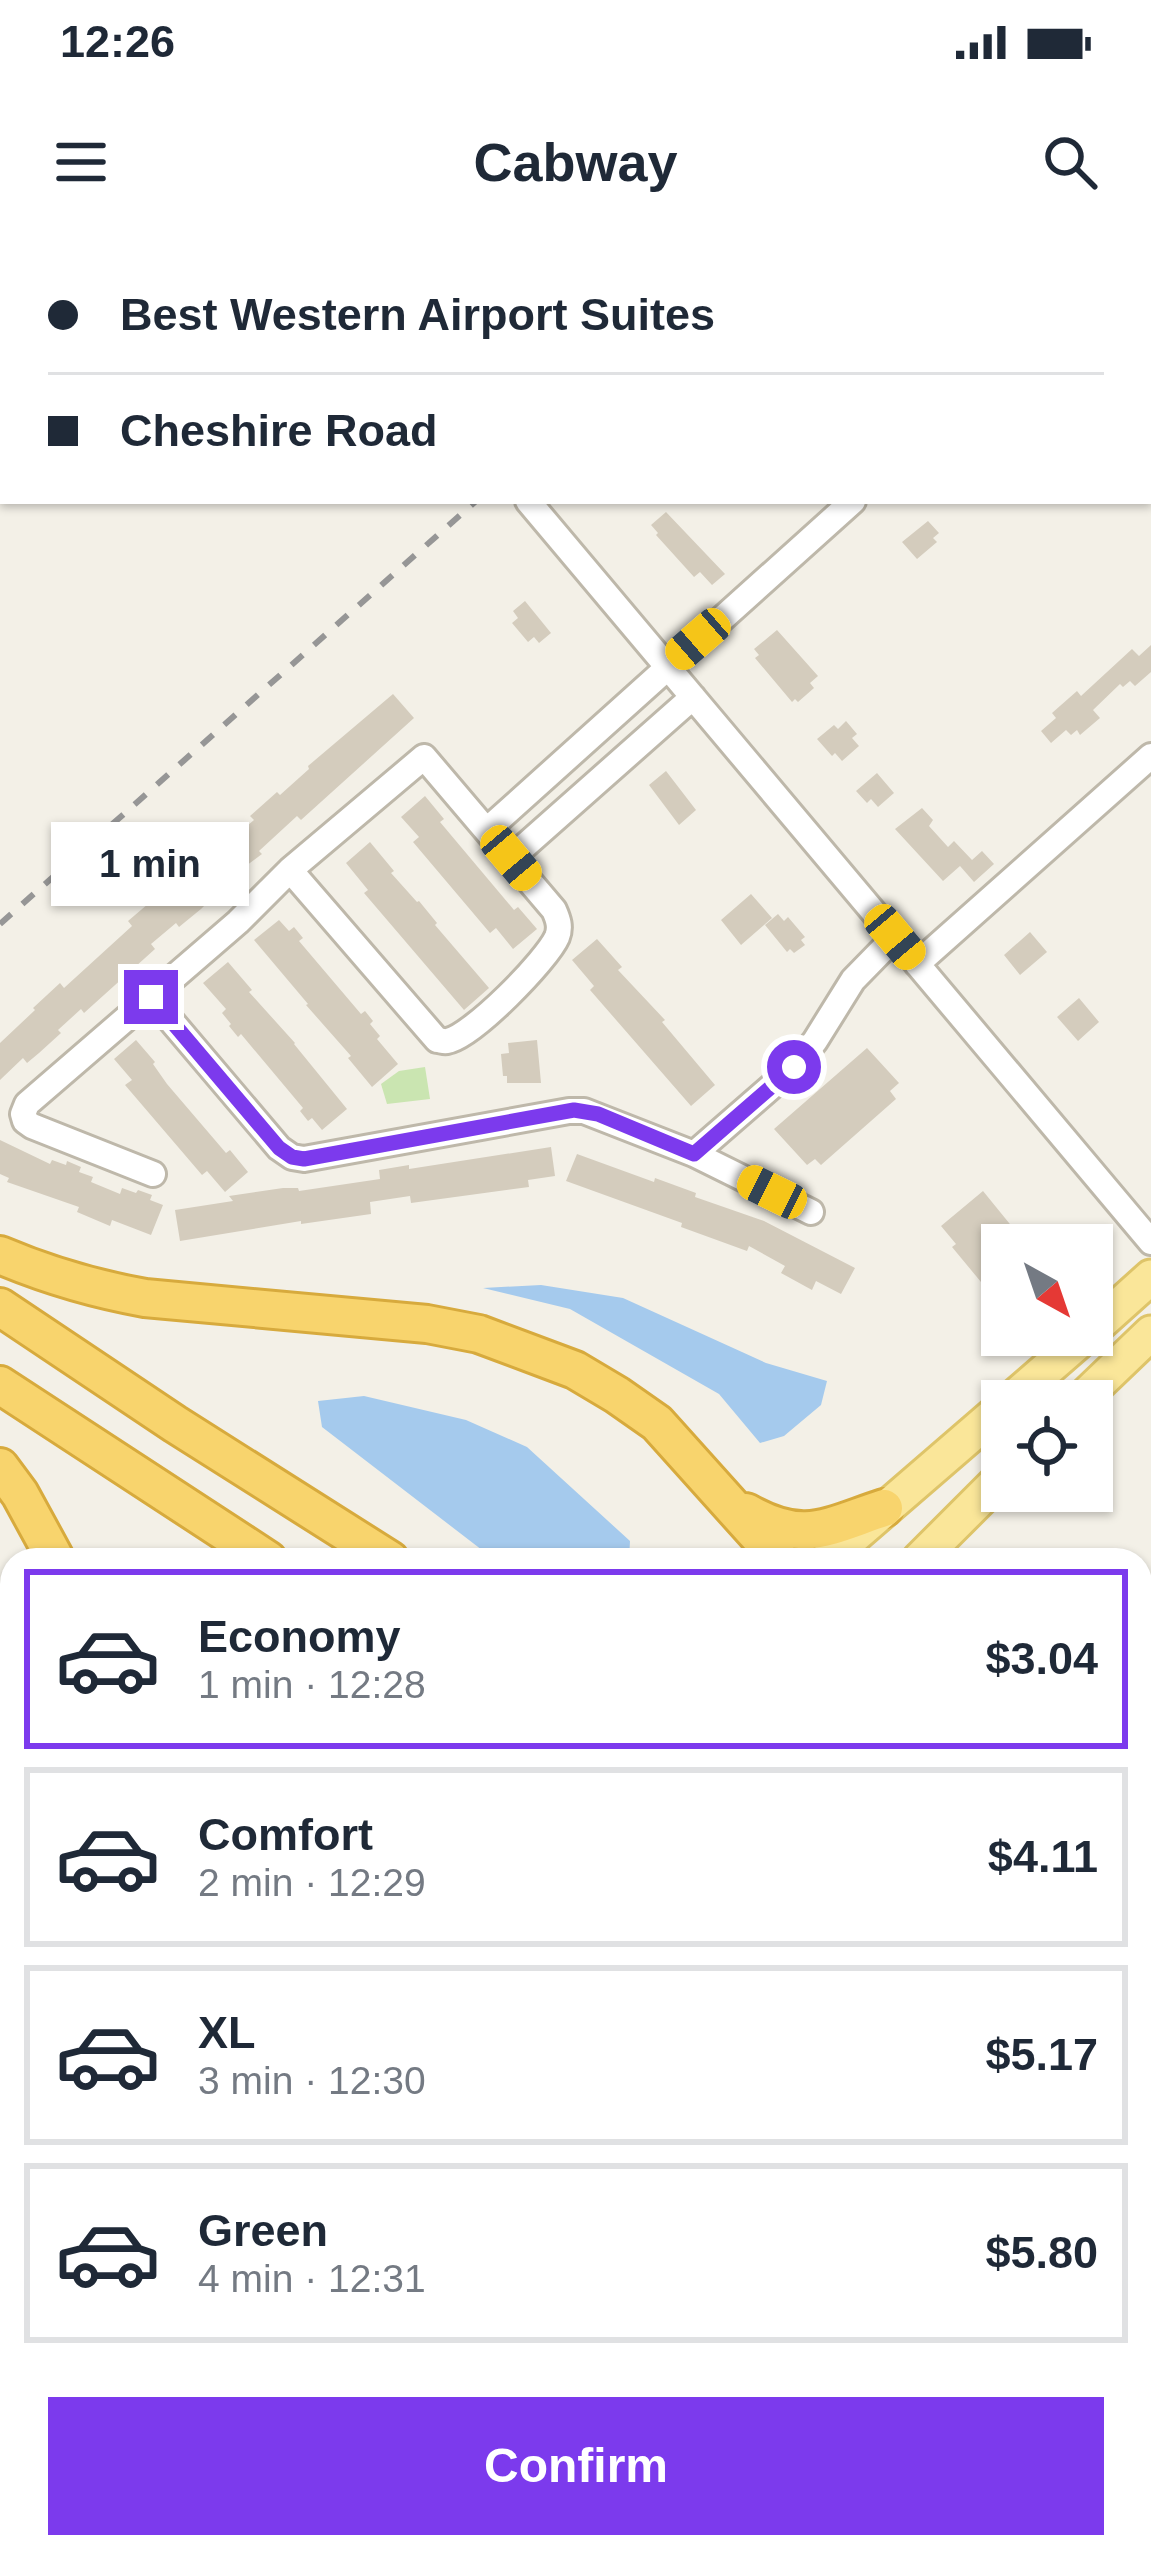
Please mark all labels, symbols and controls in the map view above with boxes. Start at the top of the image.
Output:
text: 12:26 [60,16,175,67]
icon: menu [48,129,114,195]
icon: search [1037,129,1103,195]
text: Cabway [473,132,678,192]
text: Best Western Airport Suites [120,289,715,340]
text: Cheshire Road [120,405,438,456]
car [659,602,737,676]
car [474,819,548,897]
callout: 1 min [52,823,250,907]
text: 1 min [99,842,201,885]
car [858,898,932,976]
route end [124,970,178,1024]
route start [767,1040,821,1094]
car [732,1160,812,1224]
north arrow [981,1224,1113,1356]
map controls [981,1224,1113,1512]
button: locate [981,1380,1113,1512]
icon: car [54,1605,162,1713]
text: Economy [198,1611,401,1662]
text: $3.04 [985,1633,1098,1684]
text: 1 min · 12:28 [198,1663,426,1706]
icon: car [54,1803,162,1911]
text: Comfort [198,1809,373,1860]
text: $4.11 [988,1831,1098,1882]
text: 2 min · 12:29 [198,1861,426,1904]
icon: car [54,2001,162,2109]
text: XL [198,2007,256,2058]
text: $5.17 [985,2029,1098,2080]
text: 3 min · 12:30 [198,2059,426,2102]
icon: car [54,2199,162,2307]
text: Green [198,2205,328,2256]
text: $5.80 [985,2227,1098,2278]
text: 4 min · 12:31 [198,2257,426,2300]
button: Confirm [48,2397,1104,2535]

